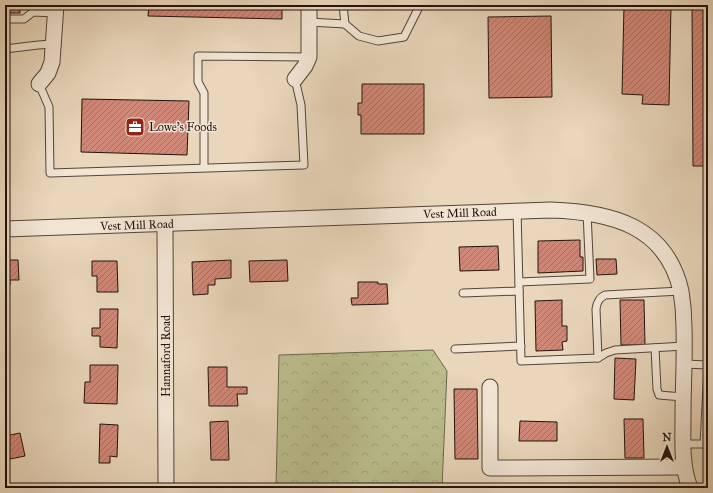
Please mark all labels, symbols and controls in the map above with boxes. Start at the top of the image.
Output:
office icon: Lowe's Foods [124,116,146,138]
place label: Lowe's Foods [149,120,217,134]
street label: Vest Mill Road [422,205,497,221]
street label: Vest Mill Road [99,217,174,233]
street label: Hannaford Road [159,315,173,397]
north arrow [647,427,687,467]
text: N [662,431,672,444]

